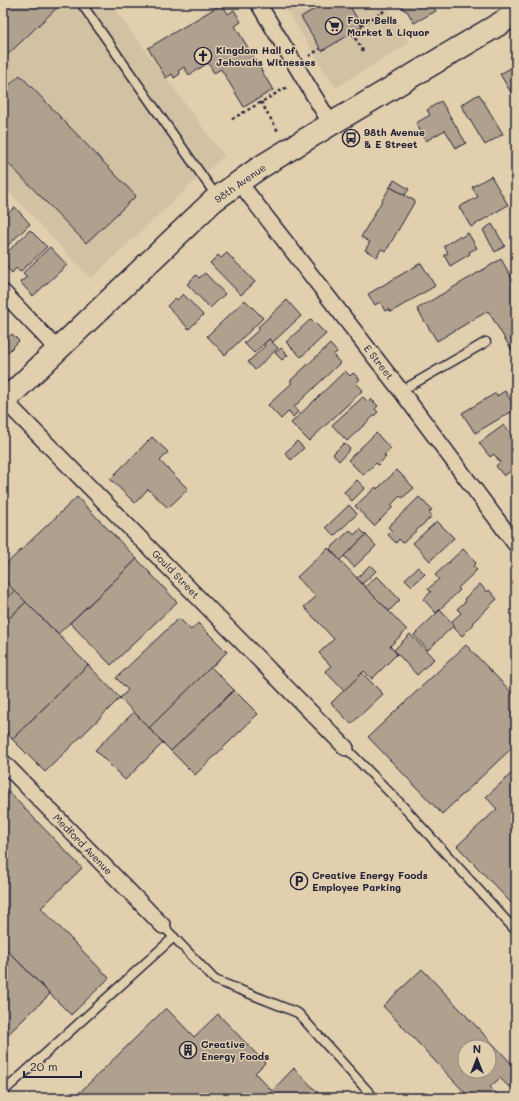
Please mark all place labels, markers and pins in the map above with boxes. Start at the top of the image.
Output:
place label: Four Bells Market & Liquor [347,13,430,39]
supermarket icon: Four Bells Market & Liquor [324,16,344,36]
place label: Kingdom Hall of Jehovahs Witnesses [216,43,316,69]
church icon: Kingdom Hall of Jehovahs Witnesses [193,46,213,66]
place label: 98th Avenue & E Street [364,125,425,151]
bus stop icon: 98th Avenue & E Street [341,128,361,148]
place label: Creative Energy Foods Employee Parking [312,868,428,894]
parking icon: Creative Energy Foods Employee Parking [289,871,309,891]
place label: Creative Energy Foods [201,1037,269,1063]
building icon: Creative Energy Foods [178,1040,198,1060]

